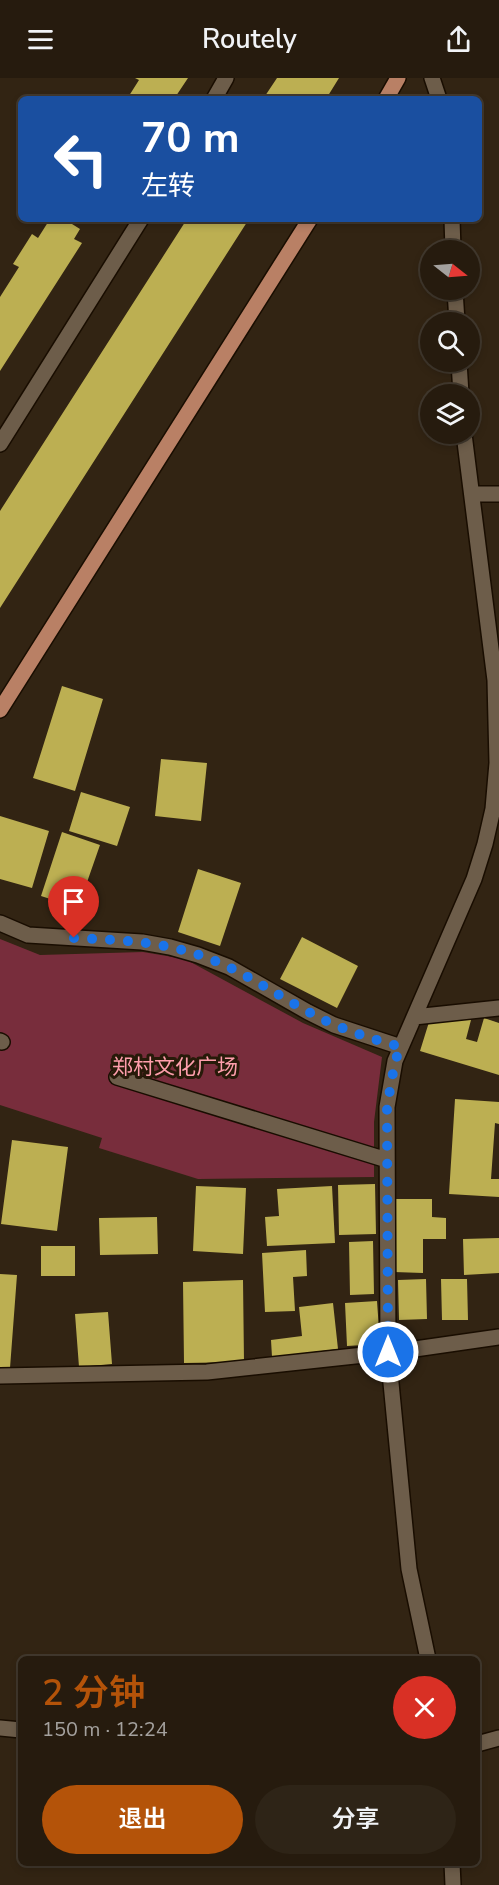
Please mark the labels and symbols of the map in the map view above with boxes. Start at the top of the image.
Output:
north arrow [420,240,480,300]
pin [48,876,99,938]
park label: 郑村文化广场 [112,1053,238,1081]
position arrow [356,1320,420,1384]

